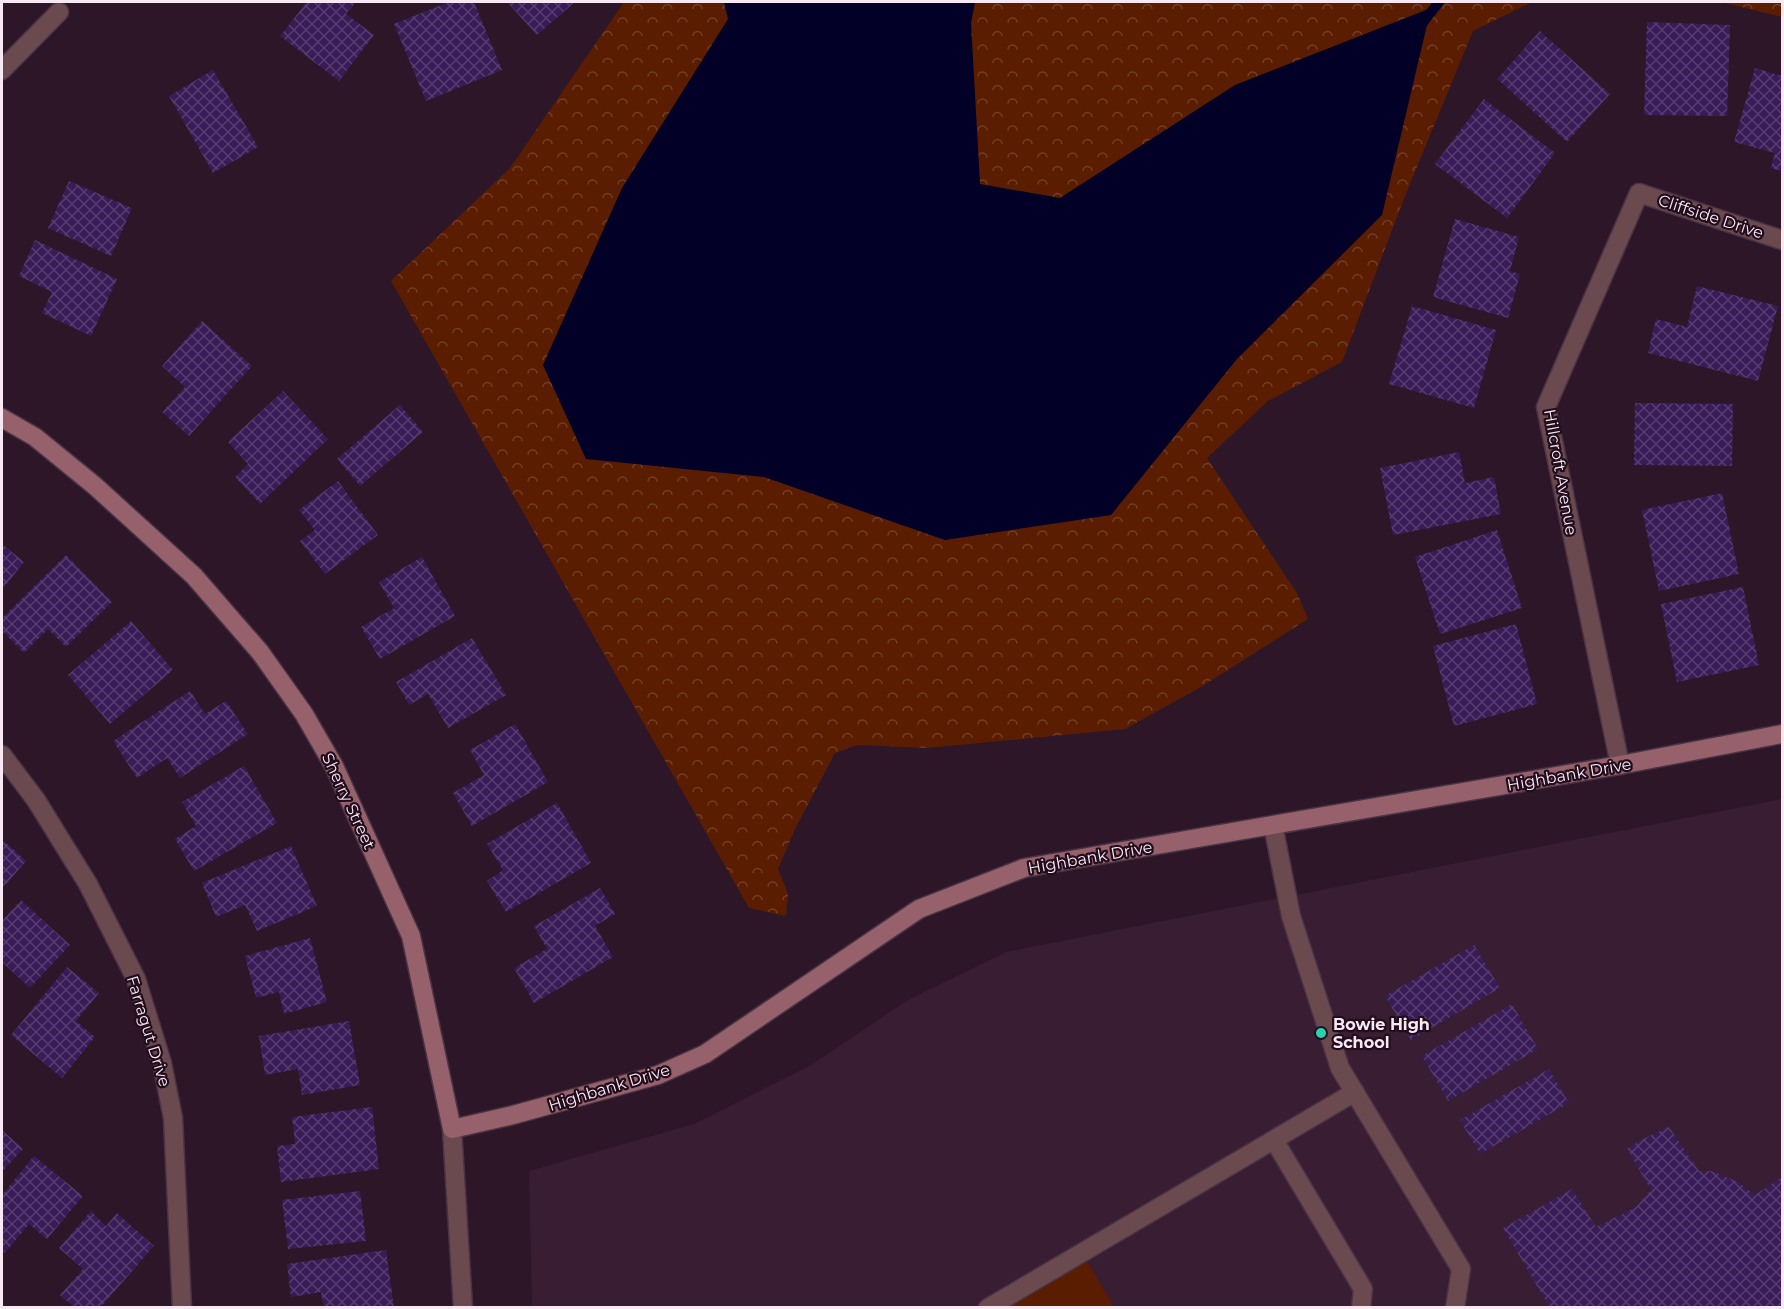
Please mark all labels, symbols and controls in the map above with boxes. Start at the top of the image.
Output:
street label: Cliffside Drive [1656,191,1766,242]
street label: Hillcroft Avenue [1540,408,1581,537]
street label: Sherry Street [318,750,379,853]
street label: Highbank Drive [1505,754,1633,795]
street label: Highbank Drive [1026,837,1154,878]
street label: Farragut Drive [123,973,174,1089]
place label: Bowie High School [1333,1015,1430,1052]
marker: Bowie High School [1314,1026,1328,1040]
street label: Highbank Drive [546,1060,672,1115]

